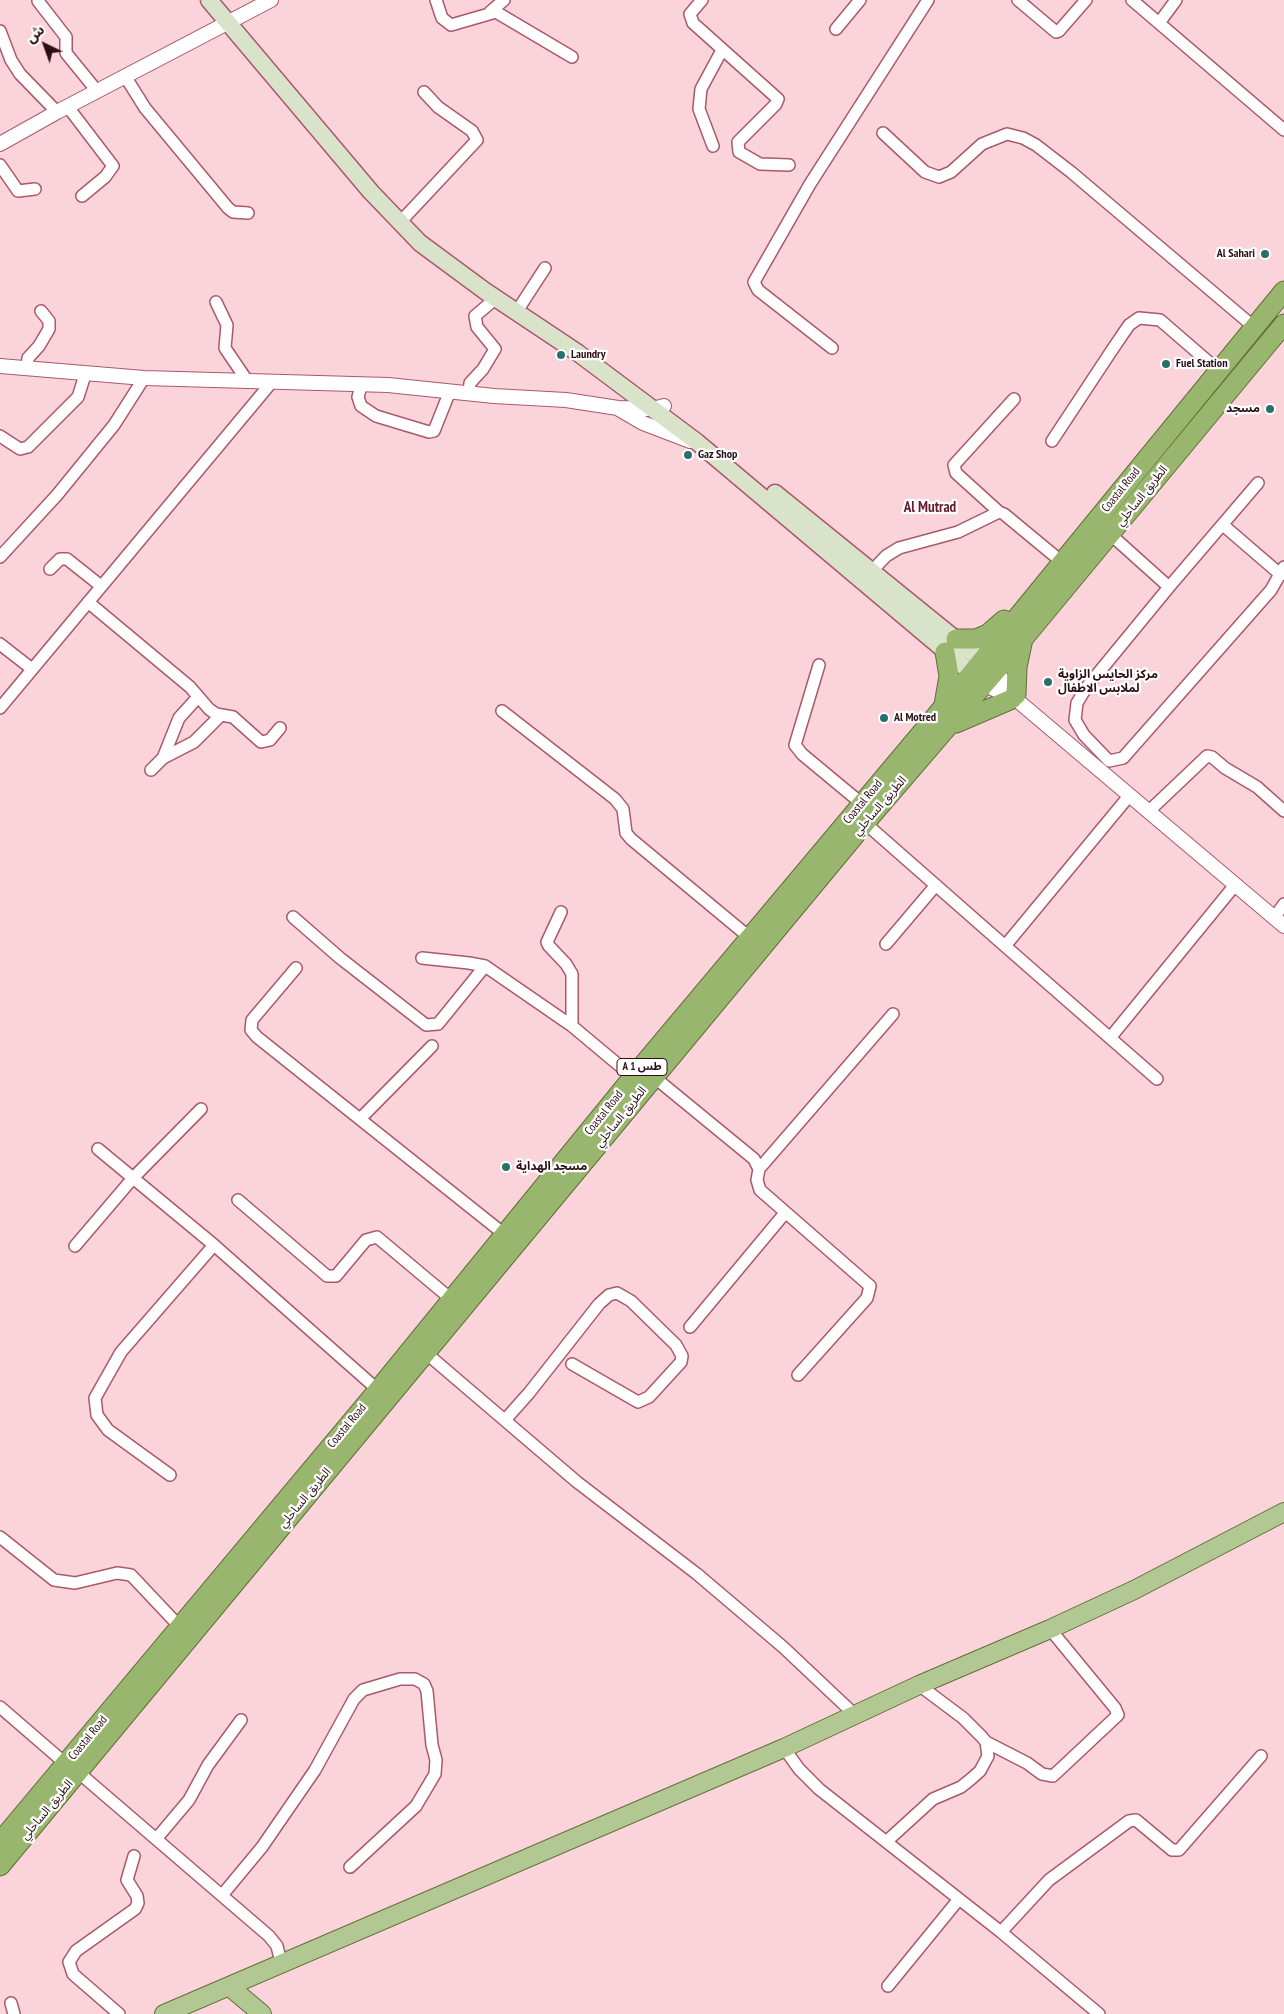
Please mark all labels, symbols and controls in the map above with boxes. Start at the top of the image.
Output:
north arrow [20,20,70,70]
text: ش [22,21,48,47]
place label: Al Sahari [1217,247,1255,261]
marker: Al Sahari [1259,248,1271,260]
place label: Laundry [571,348,605,362]
marker: Laundry [555,349,567,361]
place label: Fuel Station [1176,357,1228,371]
marker: Fuel Station [1160,358,1172,370]
place label: مسجد [1226,402,1260,416]
marker: مسجد [1264,403,1276,415]
place label: Gaz Shop [698,448,737,462]
marker: Gaz Shop [682,449,694,461]
street label: الطريق الساحلي [1113,463,1171,529]
street label: Coastal Road [1099,465,1143,515]
district label: Al Mutrad [904,499,956,517]
place label: مركز الحايس الزاوية لملابس الاطفال [1058,668,1158,696]
marker: مركز الحايس الزاوية لملابس الاطفال [1042,676,1054,688]
place label: Al Motred [894,711,936,725]
marker: Al Motred [878,712,890,724]
street label: الطريق الساحلي [850,773,910,839]
street label: Coastal Road [840,777,886,827]
road number: A 1 طس [617,1058,667,1076]
street label: الطريق الساحلي [592,1084,650,1150]
street label: Coastal Road [582,1088,626,1138]
place label: مسجد الهداية [516,1160,587,1174]
marker: مسجد الهداية [500,1161,512,1173]
street label: Coastal Road [324,1401,370,1451]
street label: الطريق الساحلي [276,1465,334,1531]
street label: Coastal Road [65,1713,111,1763]
street label: الطريق الساحلي [18,1777,76,1843]

